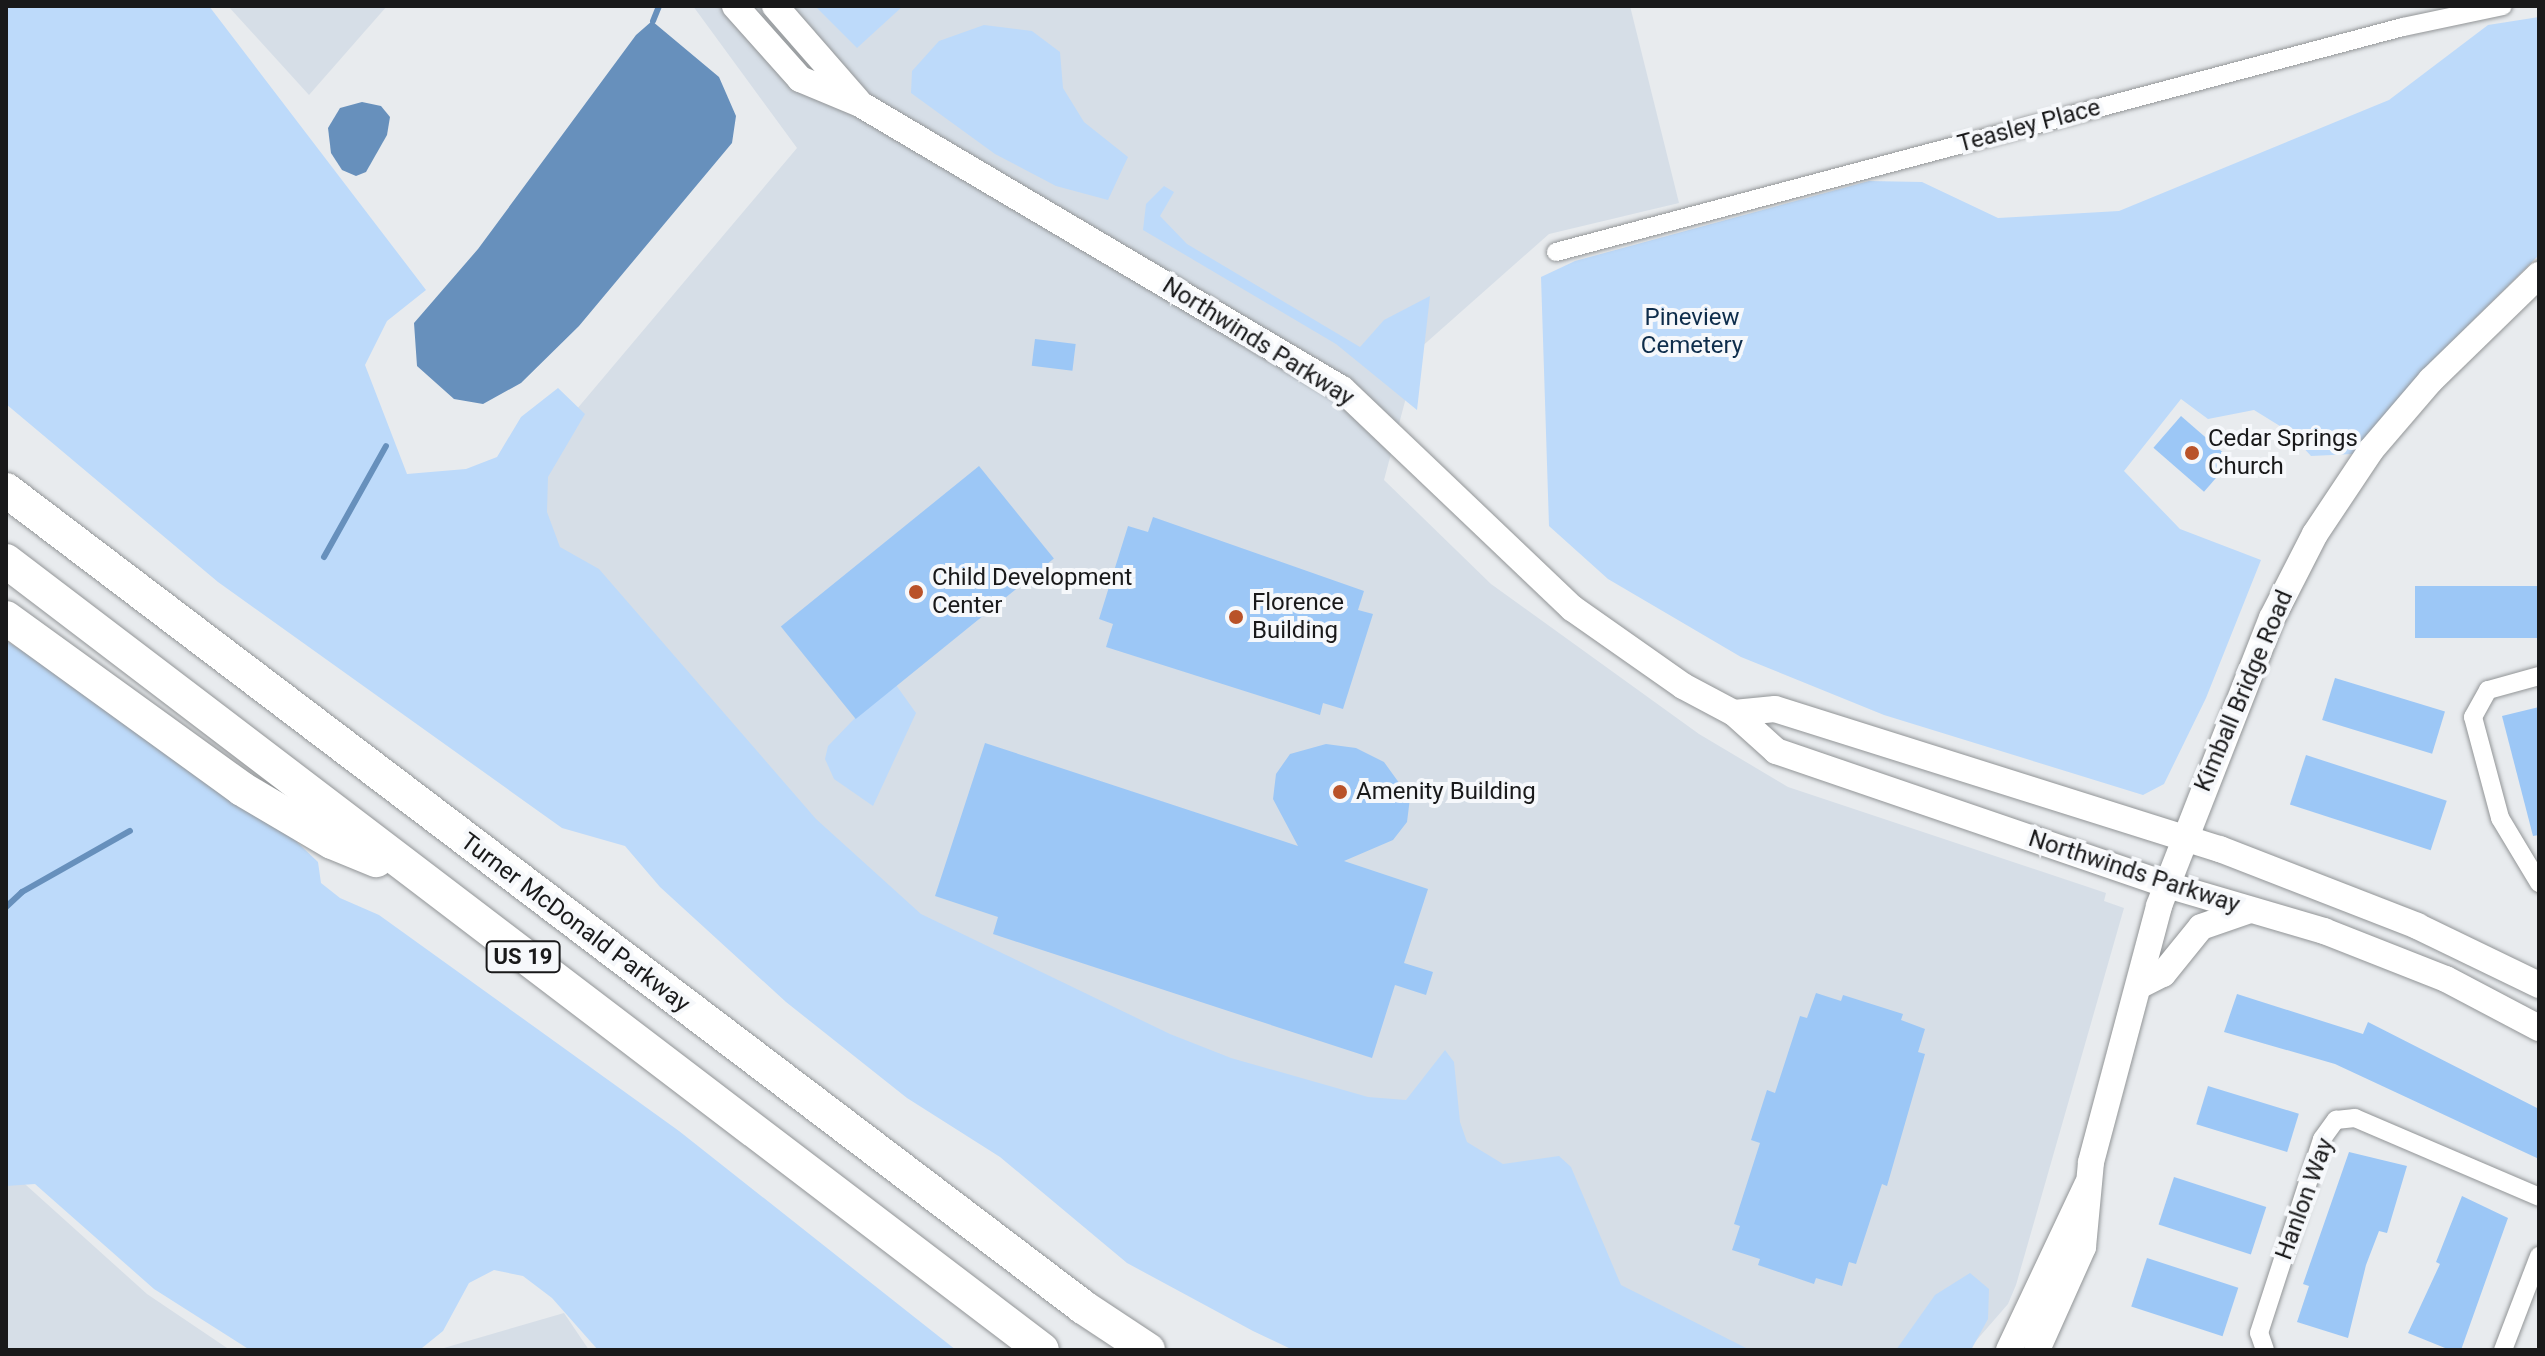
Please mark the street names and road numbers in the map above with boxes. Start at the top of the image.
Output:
street label: Teasley Place [1955,93,2103,159]
street label: Northwinds Parkway [1157,271,1359,413]
street label: Kimball Bridge Road [2189,586,2299,796]
street label: Northwinds Parkway [2025,824,2243,920]
street label: Turner McDonald Parkway [455,827,695,1019]
road number: US 19 [485,939,561,975]
street label: Hanlon Way [2270,1134,2340,1264]

